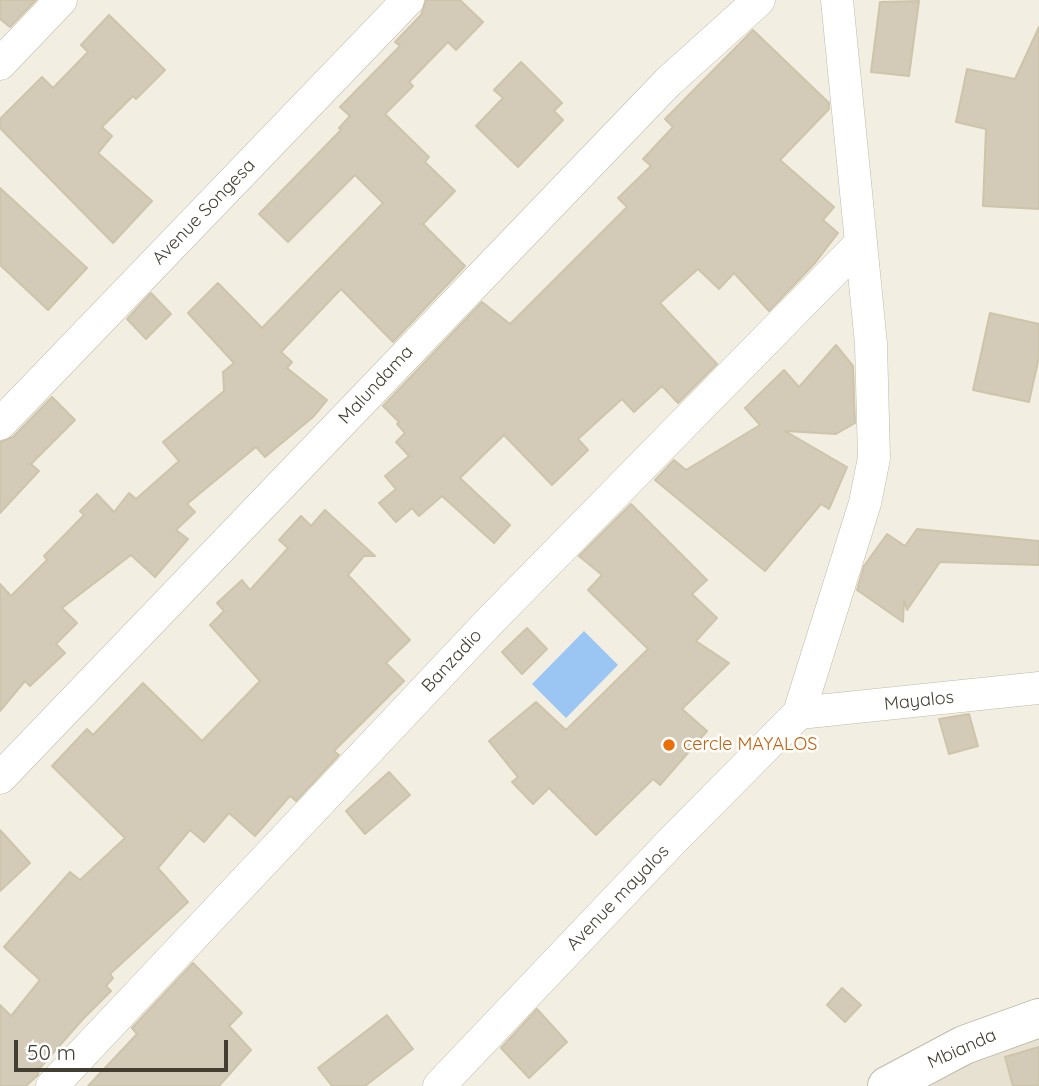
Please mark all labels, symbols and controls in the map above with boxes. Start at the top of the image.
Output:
street label: Avenue Songesa [148,155,260,269]
street label: Malundama [334,341,418,429]
street label: Banzadio [417,625,487,697]
street label: Mayalos [883,687,955,715]
place label: cercle MAYALOS [683,734,817,756]
marker: cercle MAYALOS [661,737,677,753]
street label: Avenue mayalos [562,841,674,955]
street label: Mbianda [924,1024,1000,1074]
scale bar [18,1026,231,1070]
text: 50 m [27,1039,76,1065]

